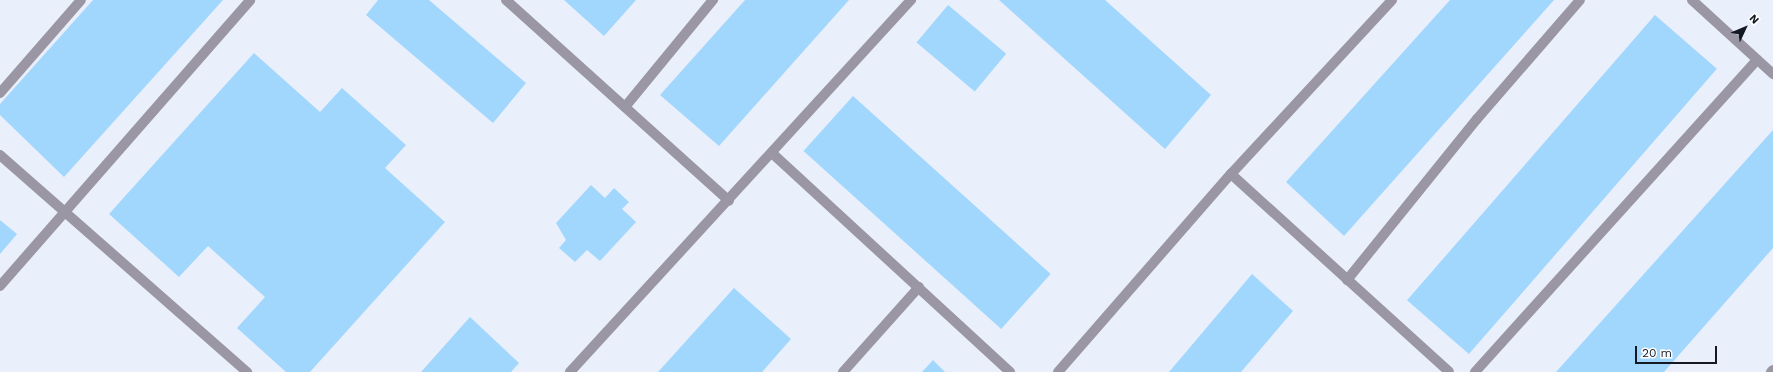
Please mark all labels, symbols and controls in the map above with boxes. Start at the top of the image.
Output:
north arrow [1725,8,1765,48]
text: N [1746,12,1762,27]
scale bar [1637,338,1719,364]
text: 20 m [1642,346,1672,360]

